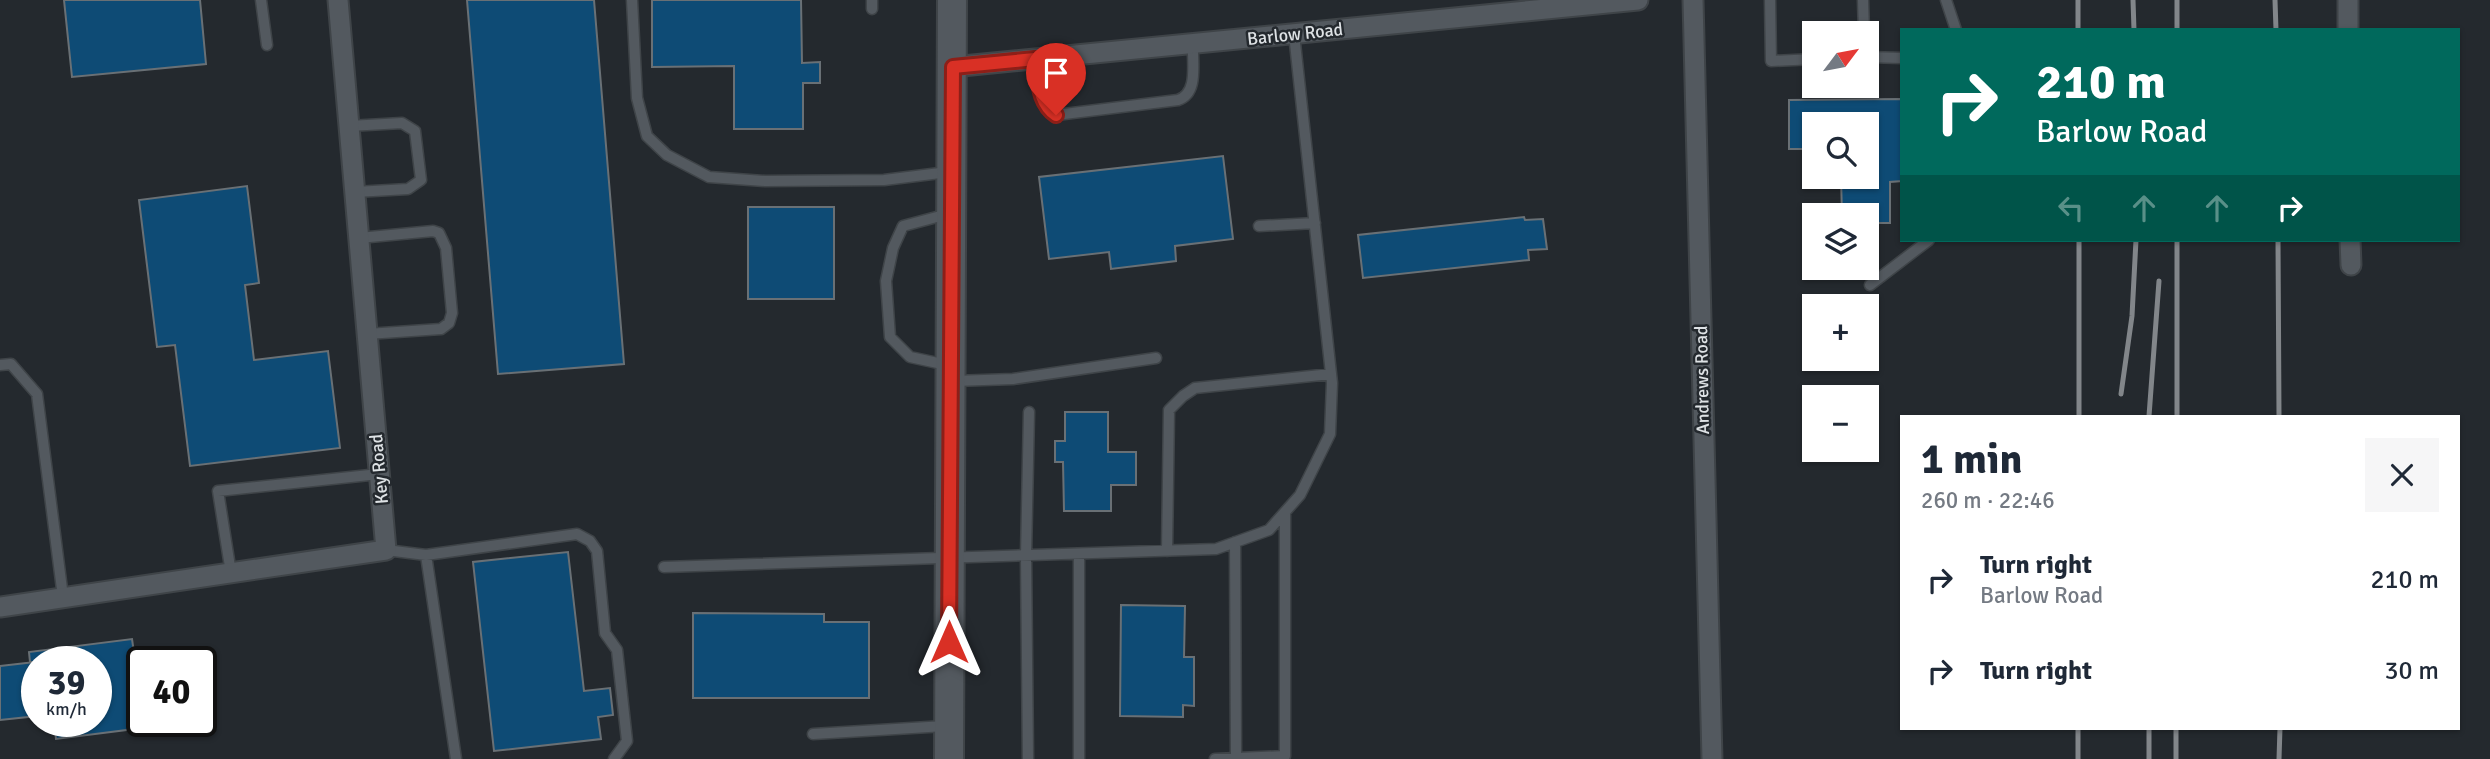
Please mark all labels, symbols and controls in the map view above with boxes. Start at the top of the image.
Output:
street label: Barlow Road [1246,18,1344,50]
north arrow [1802,21,1880,98]
map controls [1802,21,1879,462]
pin [1026,43,1086,115]
text: 210 m [2036,52,2166,112]
icon: arrive [1037,54,1075,92]
icon: right [1921,56,2012,147]
button: search [1802,112,1879,189]
text: Barlow Road [2036,112,2207,151]
icon: left [2052,189,2090,227]
icon: ahead [2125,189,2163,227]
icon: ahead [2198,189,2236,227]
icon: right [2271,189,2309,227]
button: layers [1802,203,1879,280]
button: + [1802,294,1879,371]
street label: Andrews Road [1690,325,1714,435]
button: − [1802,385,1879,462]
street label: Key Road [365,433,393,505]
text: 1 min [1921,434,2022,485]
button: close [2365,438,2439,512]
text: 260 m · 22:46 [1921,486,2055,515]
text: Turn right [1980,549,2092,581]
icon: right [1921,561,1959,599]
text: 210 m [2370,564,2439,596]
text: Barlow Road [1980,581,2103,610]
position arrow [912,605,986,679]
speed limit sign: 40 [126,646,217,737]
icon: right [1921,652,1959,690]
text: Turn right [1980,655,2092,687]
text: 30 m [2384,655,2439,687]
text: 39 [48,661,85,704]
text: km/h [46,698,87,720]

